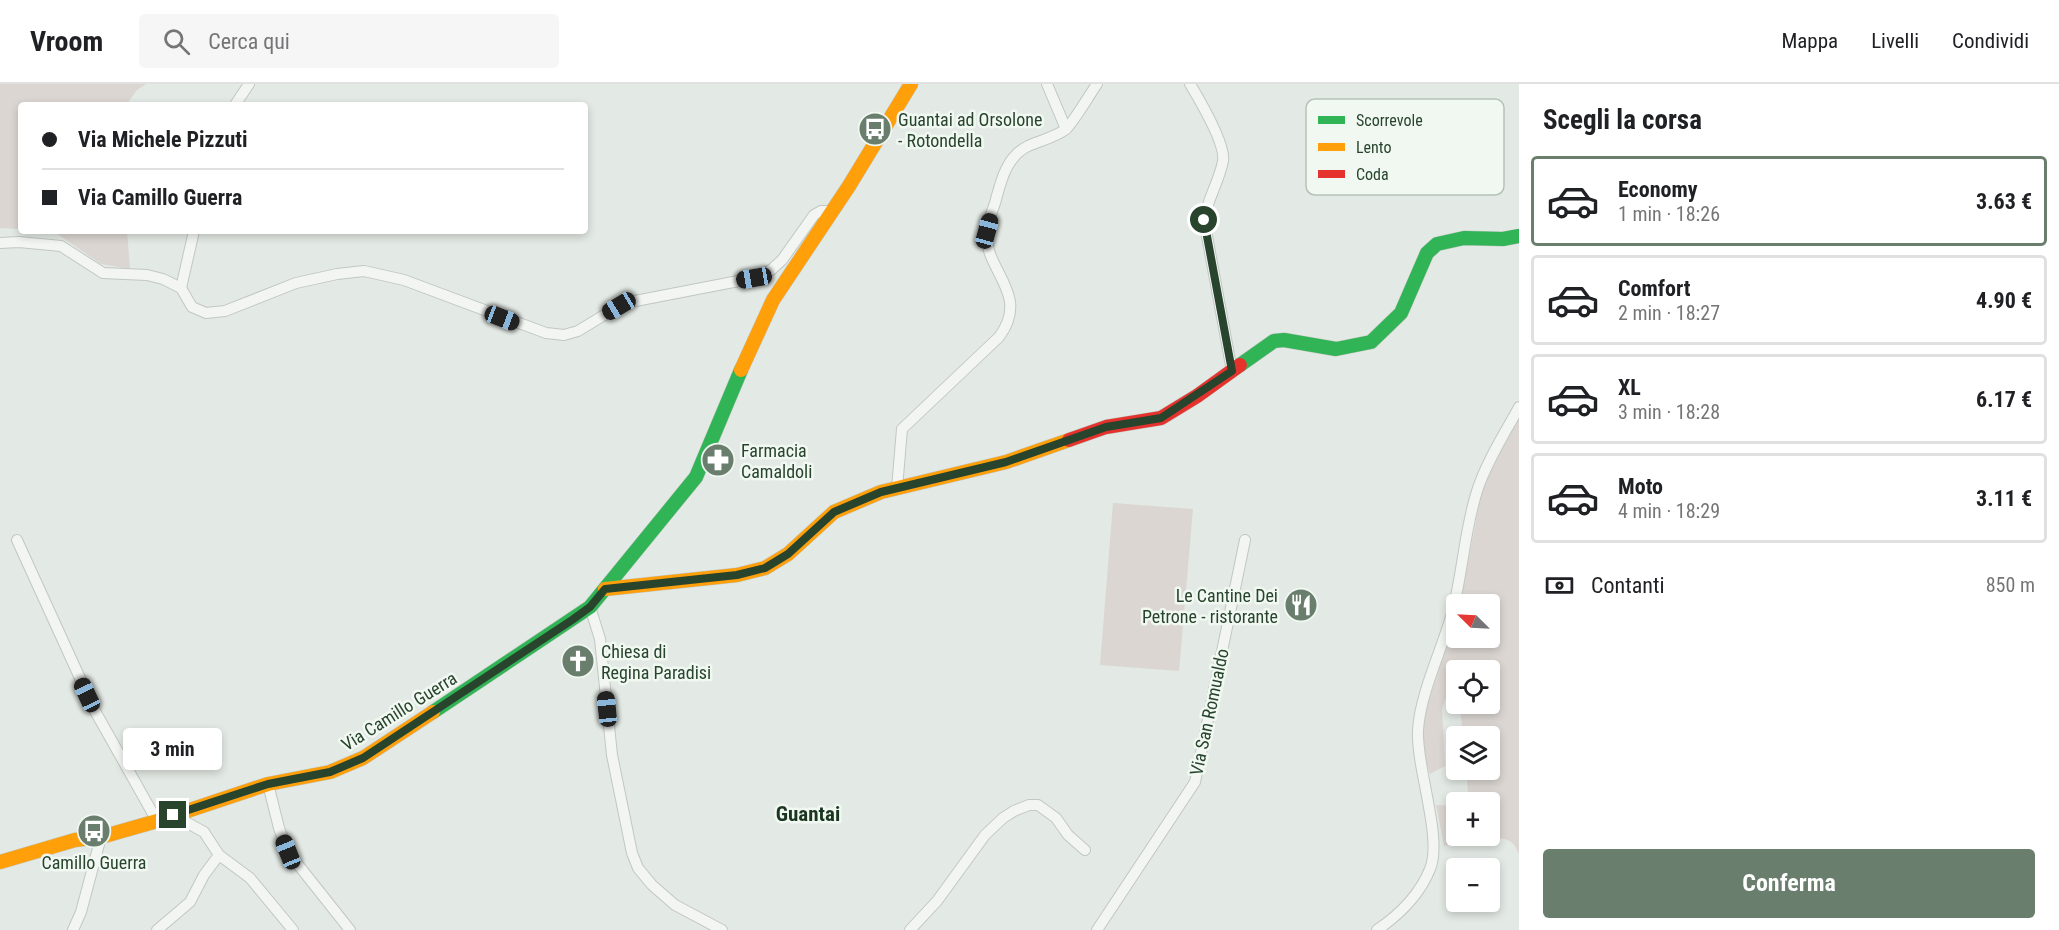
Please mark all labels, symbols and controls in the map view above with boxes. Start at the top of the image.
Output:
search box [139,14,559,68]
text: Vroom [30,25,103,58]
icon: search [160,25,193,58]
text: Cerca qui [208,29,290,54]
text: Mappa [1781,29,1838,53]
text: Livelli [1871,29,1919,53]
text: Condividi [1952,29,2029,53]
legend [1306,99,1504,195]
text: Scegli la corsa [1543,104,1702,136]
place label: Guantai ad Orsolone - Rotondella [898,109,1042,151]
bus stop icon: Guantai ad Orsolone - Rotondella [857,111,893,147]
text: Scorrevole [1356,111,1423,130]
text: Via Michele Pizzuti [78,127,248,152]
text: Lento [1356,138,1391,157]
text: Coda [1356,165,1389,184]
icon: car [1546,174,1600,228]
text: Economy [1618,177,1698,202]
text: Via Camillo Guerra [78,185,242,210]
text: 3.63 € [1976,189,2032,214]
text: 1 min · 18:26 [1618,202,1720,226]
route start [1190,206,1217,233]
car [974,211,1000,251]
car [735,266,773,290]
icon: car [1546,273,1600,327]
text: Comfort [1618,276,1691,301]
text: 4.90 € [1976,288,2032,313]
car [599,289,639,323]
text: 2 min · 18:27 [1618,301,1720,325]
car [482,303,522,333]
icon: car [1546,372,1600,426]
text: XL [1618,375,1641,400]
text: 6.17 € [1976,387,2032,412]
text: 3 min · 18:28 [1618,400,1720,424]
place label: Farmacia Camaldoli [741,440,812,482]
pharmacy icon: Farmacia Camaldoli [700,442,736,478]
icon: car [1546,471,1600,525]
text: Moto [1618,474,1663,499]
text: 3.11 € [1976,486,2032,511]
text: 4 min · 18:29 [1618,499,1720,523]
icon: cash [1543,569,1576,602]
text: Contanti [1591,573,1664,598]
text: 850 m [1986,573,2035,597]
place label: Le Cantine Dei Petrone - ristorante [1142,585,1278,627]
restaurant icon: Le Cantine Dei Petrone - ristorante [1283,587,1319,623]
north arrow [1446,594,1500,648]
map controls [1446,594,1500,912]
place label: Chiesa di Regina Paradisi [601,641,711,683]
church icon: Chiesa di Regina Paradisi [560,643,596,679]
street label: Via San Romualdo [1185,647,1233,777]
button: locate [1446,660,1500,714]
street label: Via Camillo Guerra [337,667,461,755]
car [71,675,103,715]
car [596,690,618,728]
button: layers [1446,726,1500,780]
callout: 3 min [124,728,222,770]
text: 3 min [150,737,195,761]
button: + [1446,792,1500,846]
route end [159,801,186,828]
district label: Guantai [776,802,840,826]
bus stop icon: Camillo Guerra [76,813,112,849]
car [273,832,303,872]
button: Conferma [1543,849,2035,918]
place label: Camillo Guerra [42,852,146,873]
button: − [1446,858,1500,912]

